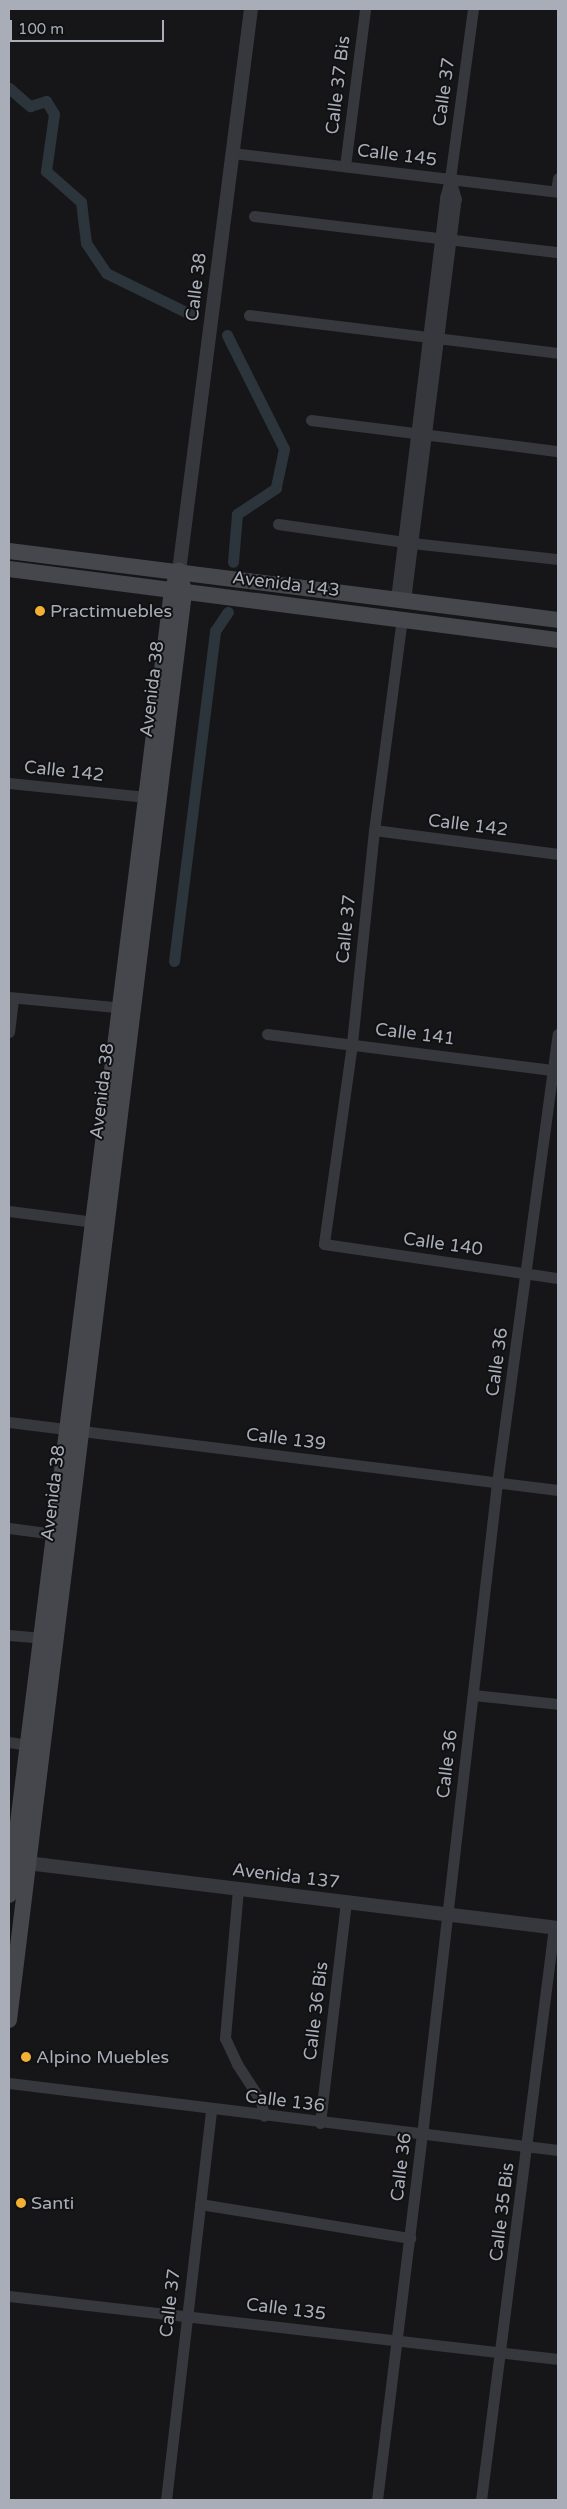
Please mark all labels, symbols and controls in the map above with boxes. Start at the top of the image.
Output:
scale bar [12,10,166,42]
text: 100 m [18,20,64,38]
street label: Calle 37 Bis [321,34,355,136]
street label: Calle 37 [428,56,460,128]
street label: Calle 145 [356,139,438,171]
street label: Calle 38 [181,251,211,323]
street label: Avenida 143 [231,567,341,601]
place label: Practimuebles [50,600,172,622]
marker: Practimuebles [34,605,46,617]
street label: Avenida 38 [135,640,169,738]
street label: Calle 142 [23,756,105,786]
street label: Calle 142 [427,809,509,841]
street label: Calle 37 [332,894,360,964]
street label: Calle 141 [374,1018,456,1050]
street label: Avenida 38 [85,1042,119,1140]
street label: Calle 140 [402,1228,484,1260]
street label: Calle 36 [481,1326,513,1398]
street label: Calle 139 [245,1423,327,1455]
street label: Avenida 38 [36,1444,70,1542]
street label: Calle 36 [432,1728,462,1800]
street label: Avenida 137 [231,1859,341,1893]
street label: Calle 36 Bis [299,1960,333,2062]
place label: Alpino Muebles [36,2046,169,2068]
marker: Alpino Muebles [20,2051,32,2063]
street label: Calle 136 [244,2085,326,2117]
street label: Calle 36 [386,2131,416,2203]
street label: Calle 35 Bis [485,2161,519,2263]
place label: Santi [31,2192,74,2214]
marker: Santi [15,2197,27,2209]
street label: Calle 37 [155,2267,185,2339]
street label: Calle 135 [245,2293,327,2325]

